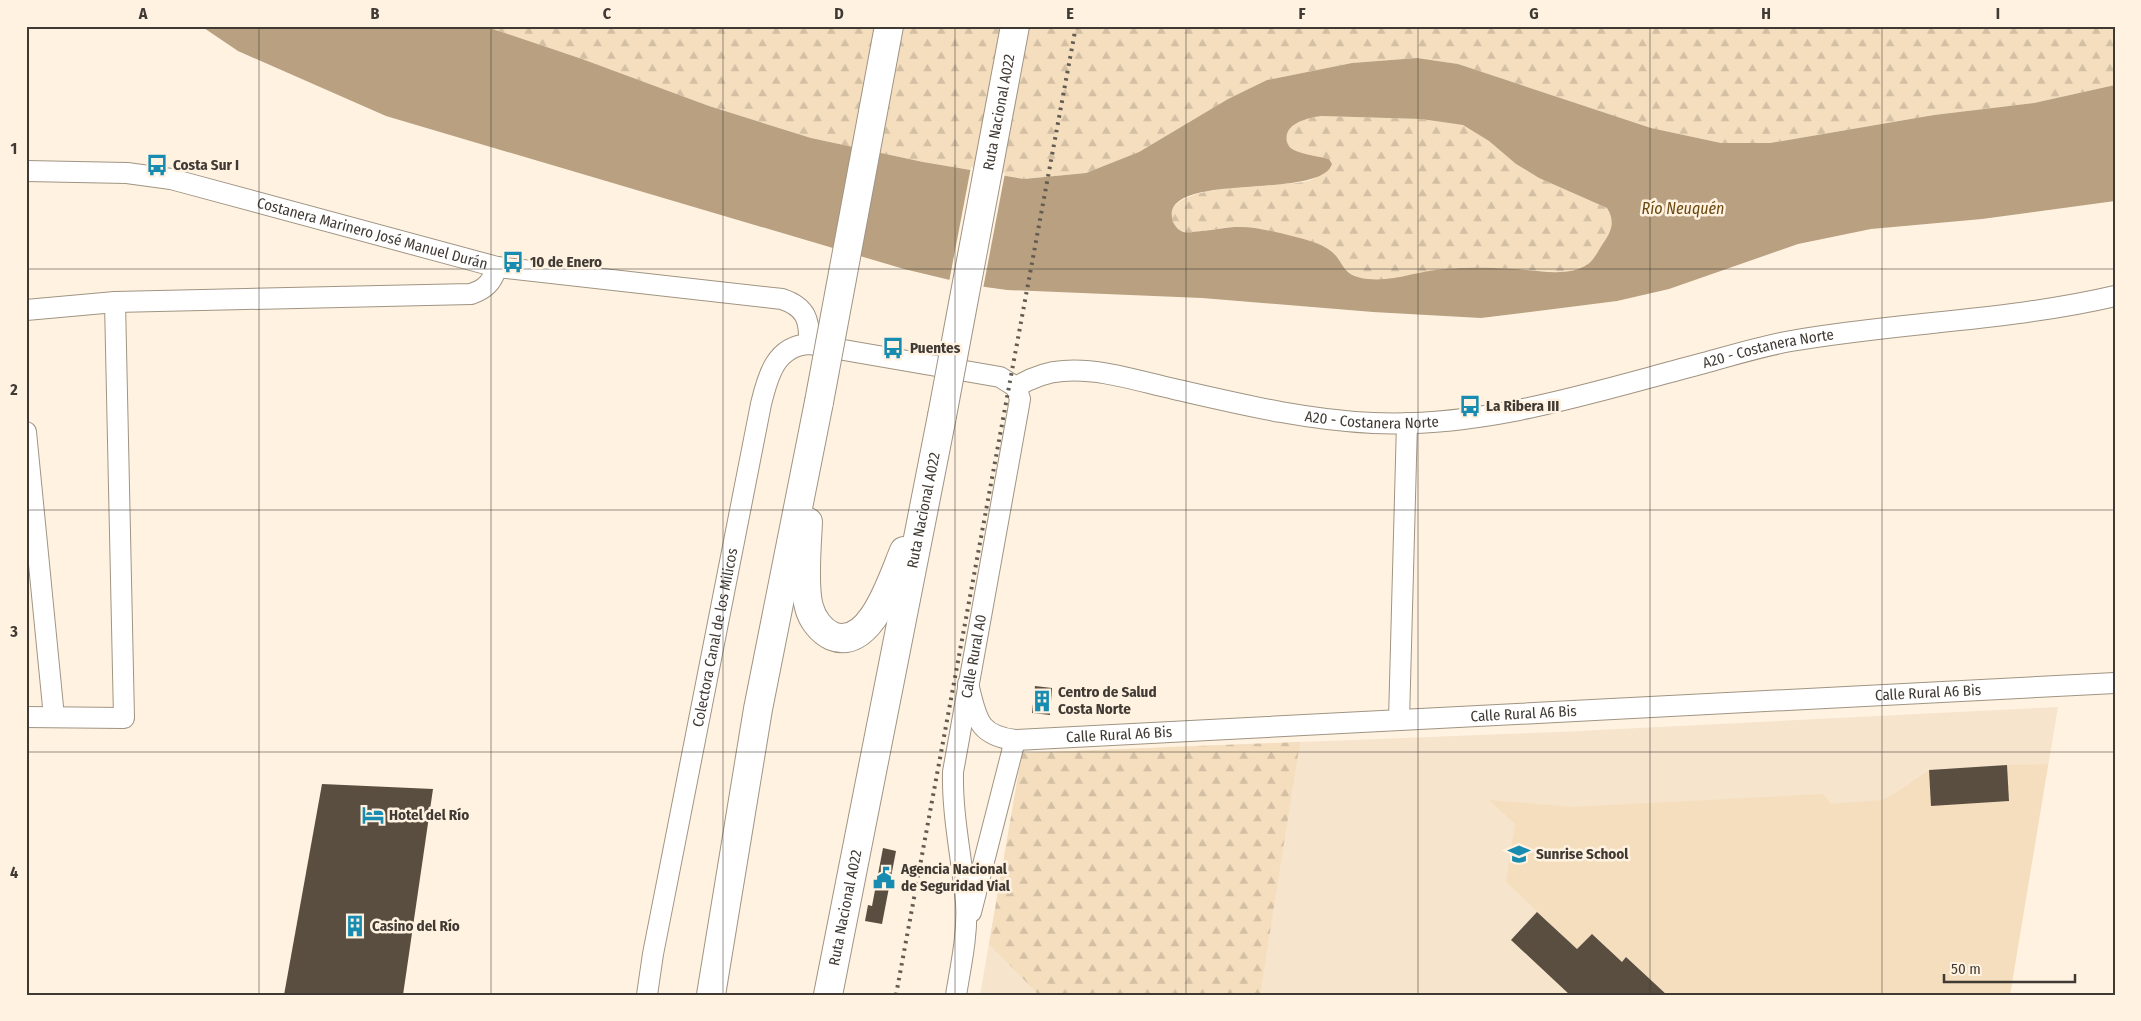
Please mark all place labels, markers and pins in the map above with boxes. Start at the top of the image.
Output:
bus stop icon: Costa Sur I [144,152,170,178]
place label: Costa Sur I [173,156,239,174]
bus stop icon: 10 de Enero [500,249,526,275]
place label: 10 de Enero [530,253,602,271]
bus stop icon: Puentes [880,335,906,361]
place label: Puentes [910,339,961,357]
bus stop icon: La Ribera III [1457,393,1483,419]
place label: La Ribera III [1486,397,1559,415]
place label: Centro de Salud Costa Norte [1058,683,1157,718]
building icon: Centro de Salud Costa Norte [1029,688,1055,714]
hotel icon: Hotel del Río [360,802,386,828]
place label: Hotel del Río [389,806,469,824]
school or university icon: Sunrise School [1506,841,1532,867]
place label: Sunrise School [1536,845,1629,863]
place label: Agencia Nacional de Seguridad Vial [900,860,1011,895]
public building icon: Agencia Nacional de Seguridad Vial [871,865,897,891]
building icon: Casino del Río [342,913,368,939]
place label: Casino del Río [372,917,460,935]

